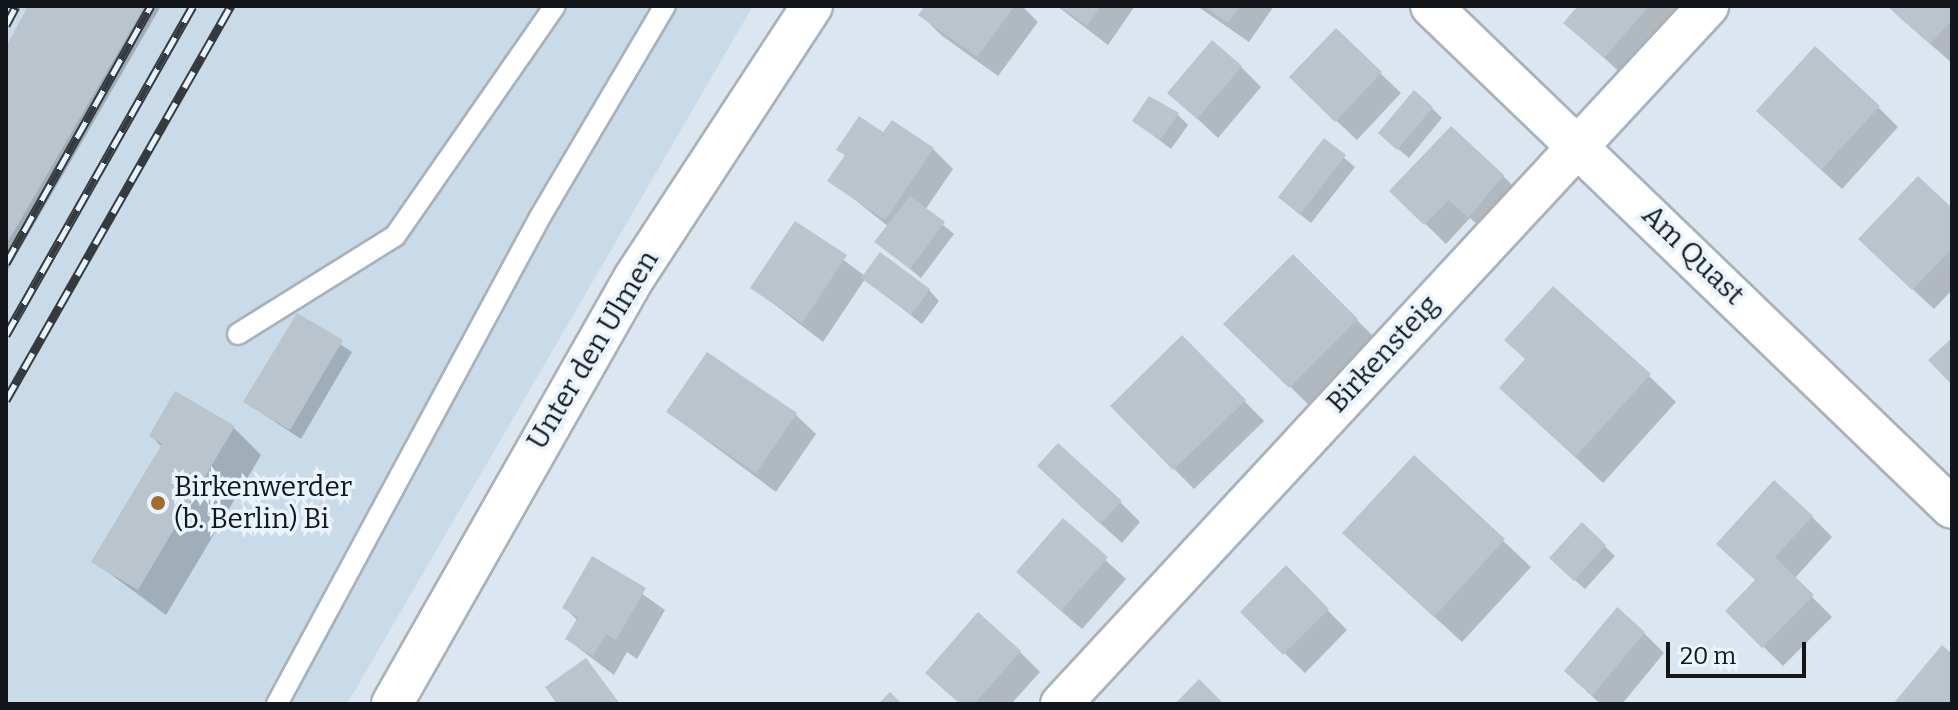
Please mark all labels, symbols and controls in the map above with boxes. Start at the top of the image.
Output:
street label: Am Quast [1635,198,1751,312]
street label: Unter den Ulmen [520,245,666,455]
street label: Birkensteig [1320,288,1446,420]
place label: Birkenwerder (b. Berlin) Bi [174,470,352,536]
marker: Birkenwerder (b. Berlin) Bi [149,494,167,512]
scale bar [1670,626,1810,676]
text: 20 m [1680,642,1736,670]

